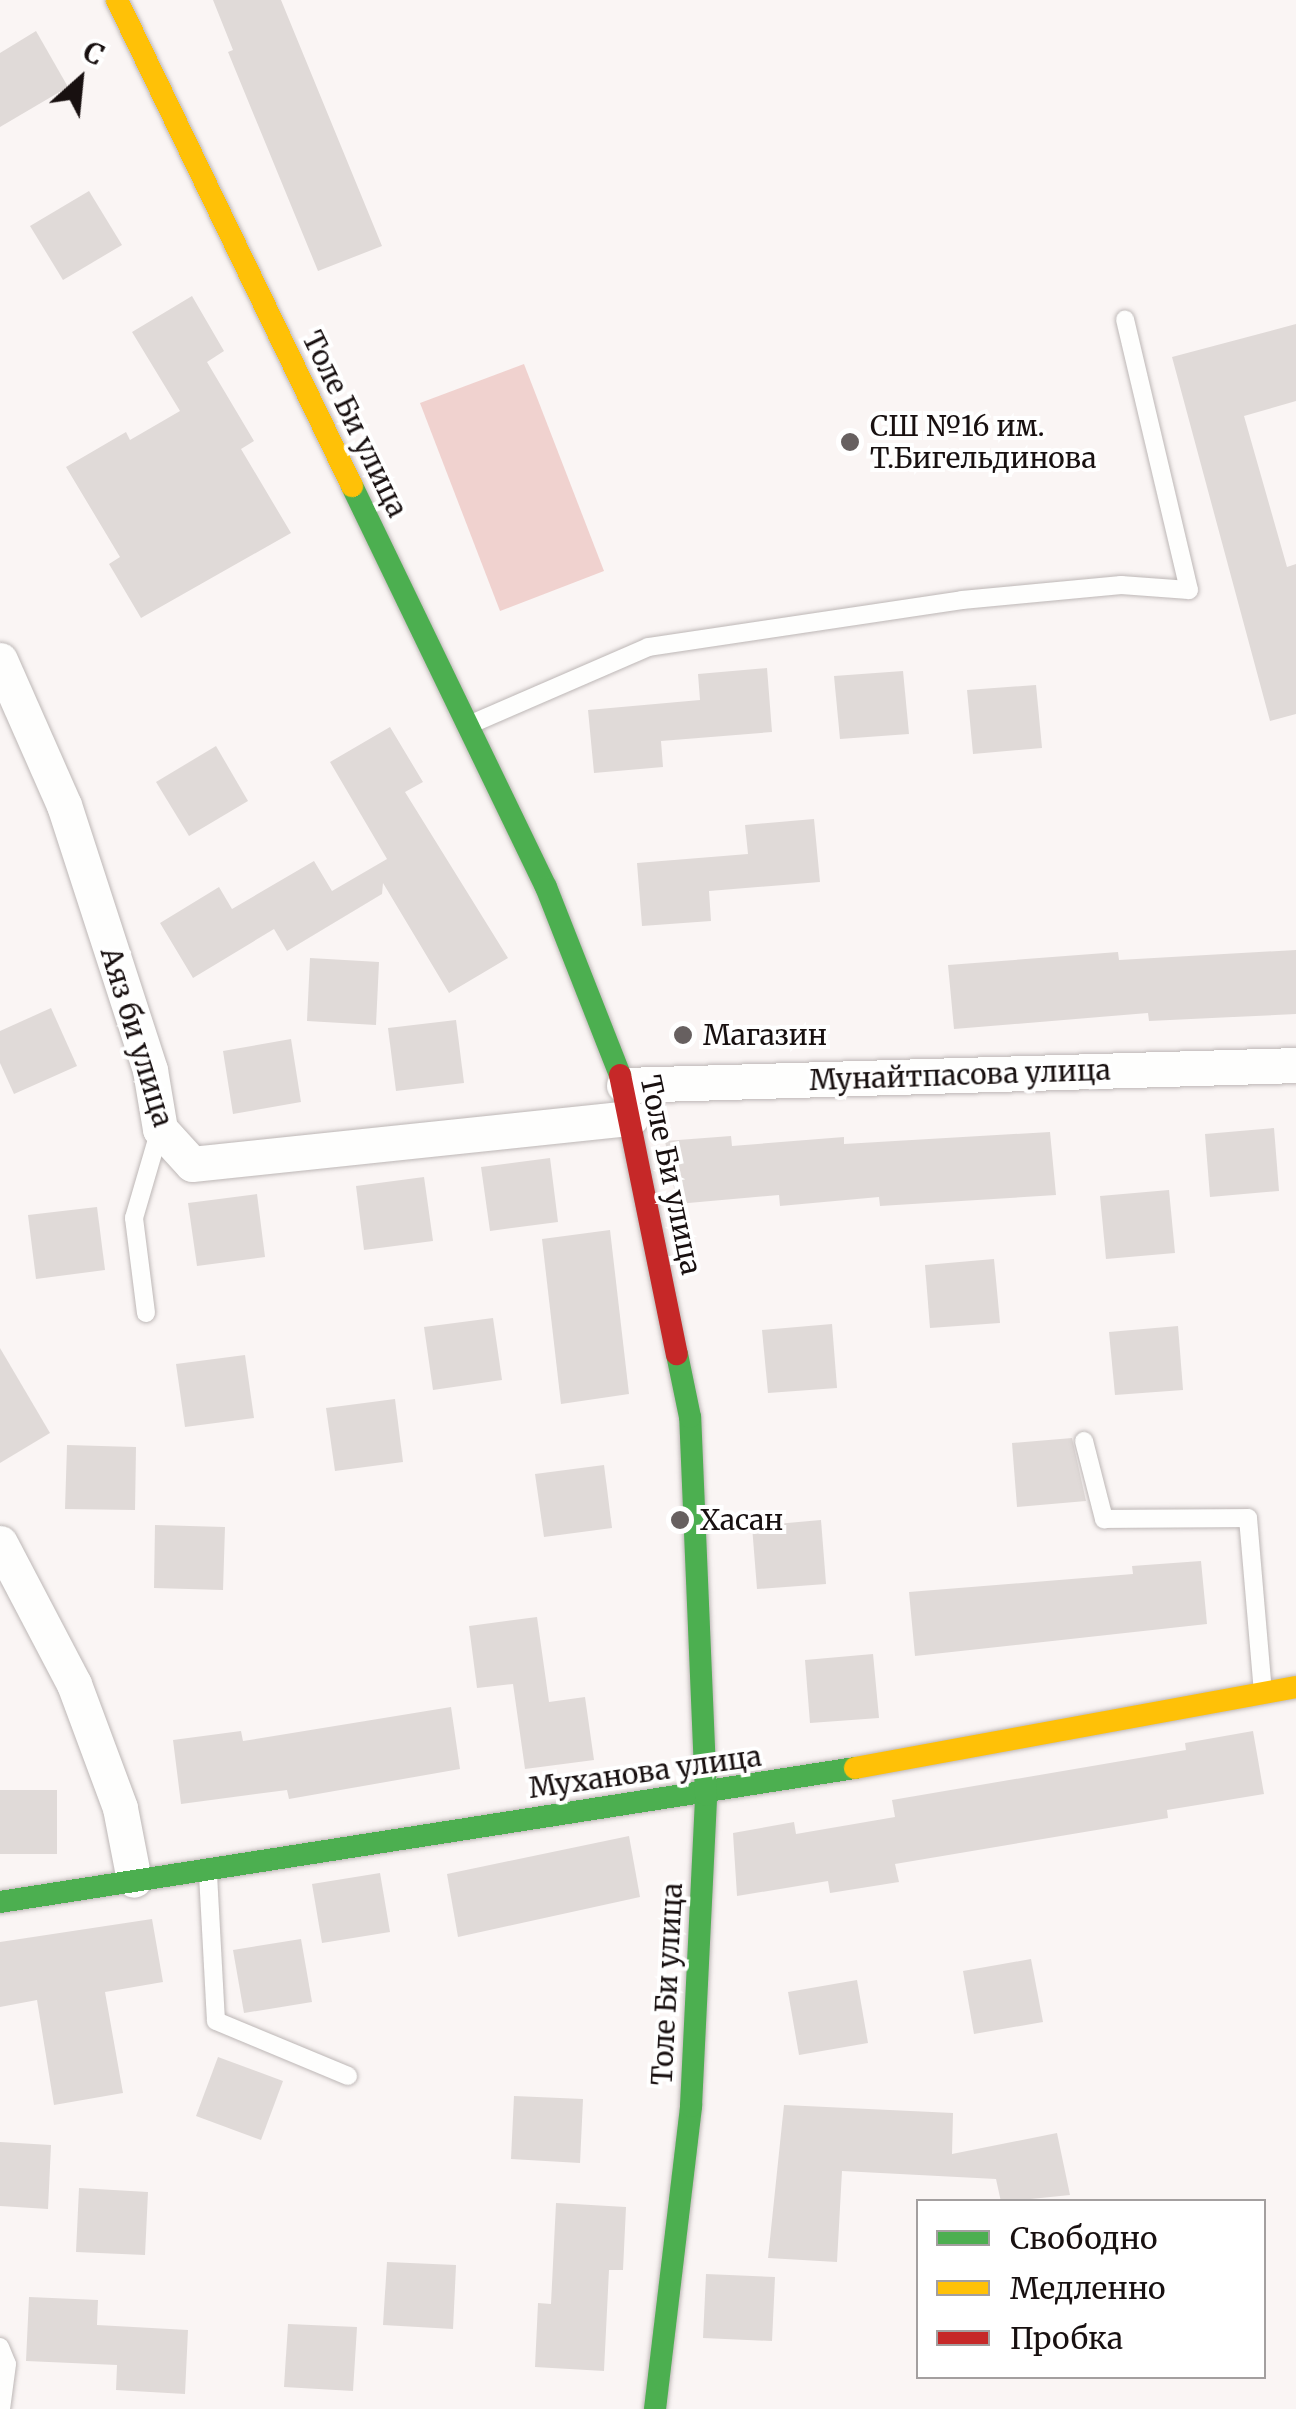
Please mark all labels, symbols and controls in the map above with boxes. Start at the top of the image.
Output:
north arrow [30,30,130,130]
text: С [77,33,110,74]
street label: Толе Би улица [295,325,415,523]
place label: СШ №16 им. Т.Бигельдинова [870,409,1097,475]
marker: СШ №16 им. Т.Бигельдинова [839,431,861,453]
street label: Аяз би улица [94,943,180,1131]
place label: Магазин [703,1018,827,1052]
marker: Магазин [672,1024,694,1046]
street label: Мунайтпасова улица [809,1053,1111,1097]
street label: Толе Би улица [633,1072,709,1278]
place label: Хасан [700,1503,783,1537]
marker: Хасан [669,1509,691,1531]
street label: Муханова улица [527,1739,763,1805]
street label: Толе Би улица [645,1882,689,2086]
legend [916,2199,1266,2379]
text: Свободно [1010,2219,1157,2257]
text: Медленно [1010,2269,1166,2307]
text: Пробка [1010,2319,1123,2357]

